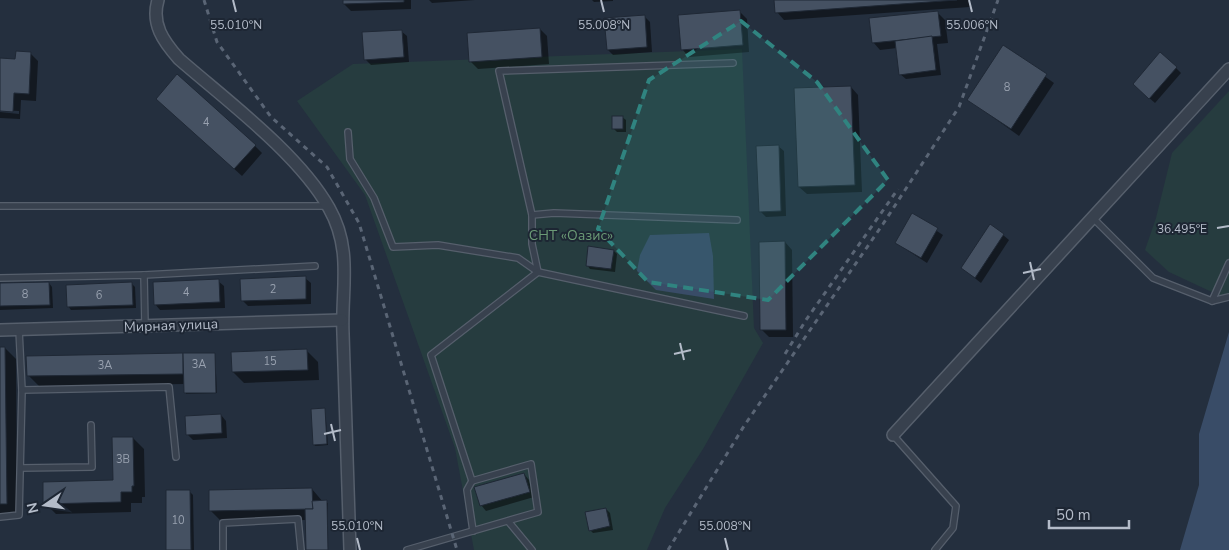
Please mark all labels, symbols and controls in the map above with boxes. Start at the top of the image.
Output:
text: 55.010°N [210,17,262,33]
text: 55.008°N [578,17,630,33]
text: 55.006°N [946,17,998,33]
house number: 8 [1004,80,1011,95]
house number: 4 [203,115,210,130]
text: 36.495°E [1157,221,1207,237]
park label: СНТ «Оазис» [529,226,613,245]
house number: 2 [270,282,276,297]
house number: 4 [183,285,190,300]
house number: 8 [22,287,29,302]
house number: 6 [96,288,103,303]
street label: Мирная улица [124,314,219,337]
house number: 15 [263,354,277,369]
house number: 3А [192,357,206,372]
house number: 3А [98,358,112,373]
house number: 3В [116,452,130,467]
north arrow [20,480,70,530]
scale bar [1049,498,1129,530]
text: N [22,501,43,515]
text: 50 m [1056,505,1091,525]
house number: 10 [171,513,185,528]
text: 55.010°N [331,518,383,534]
text: 55.008°N [699,518,751,534]

